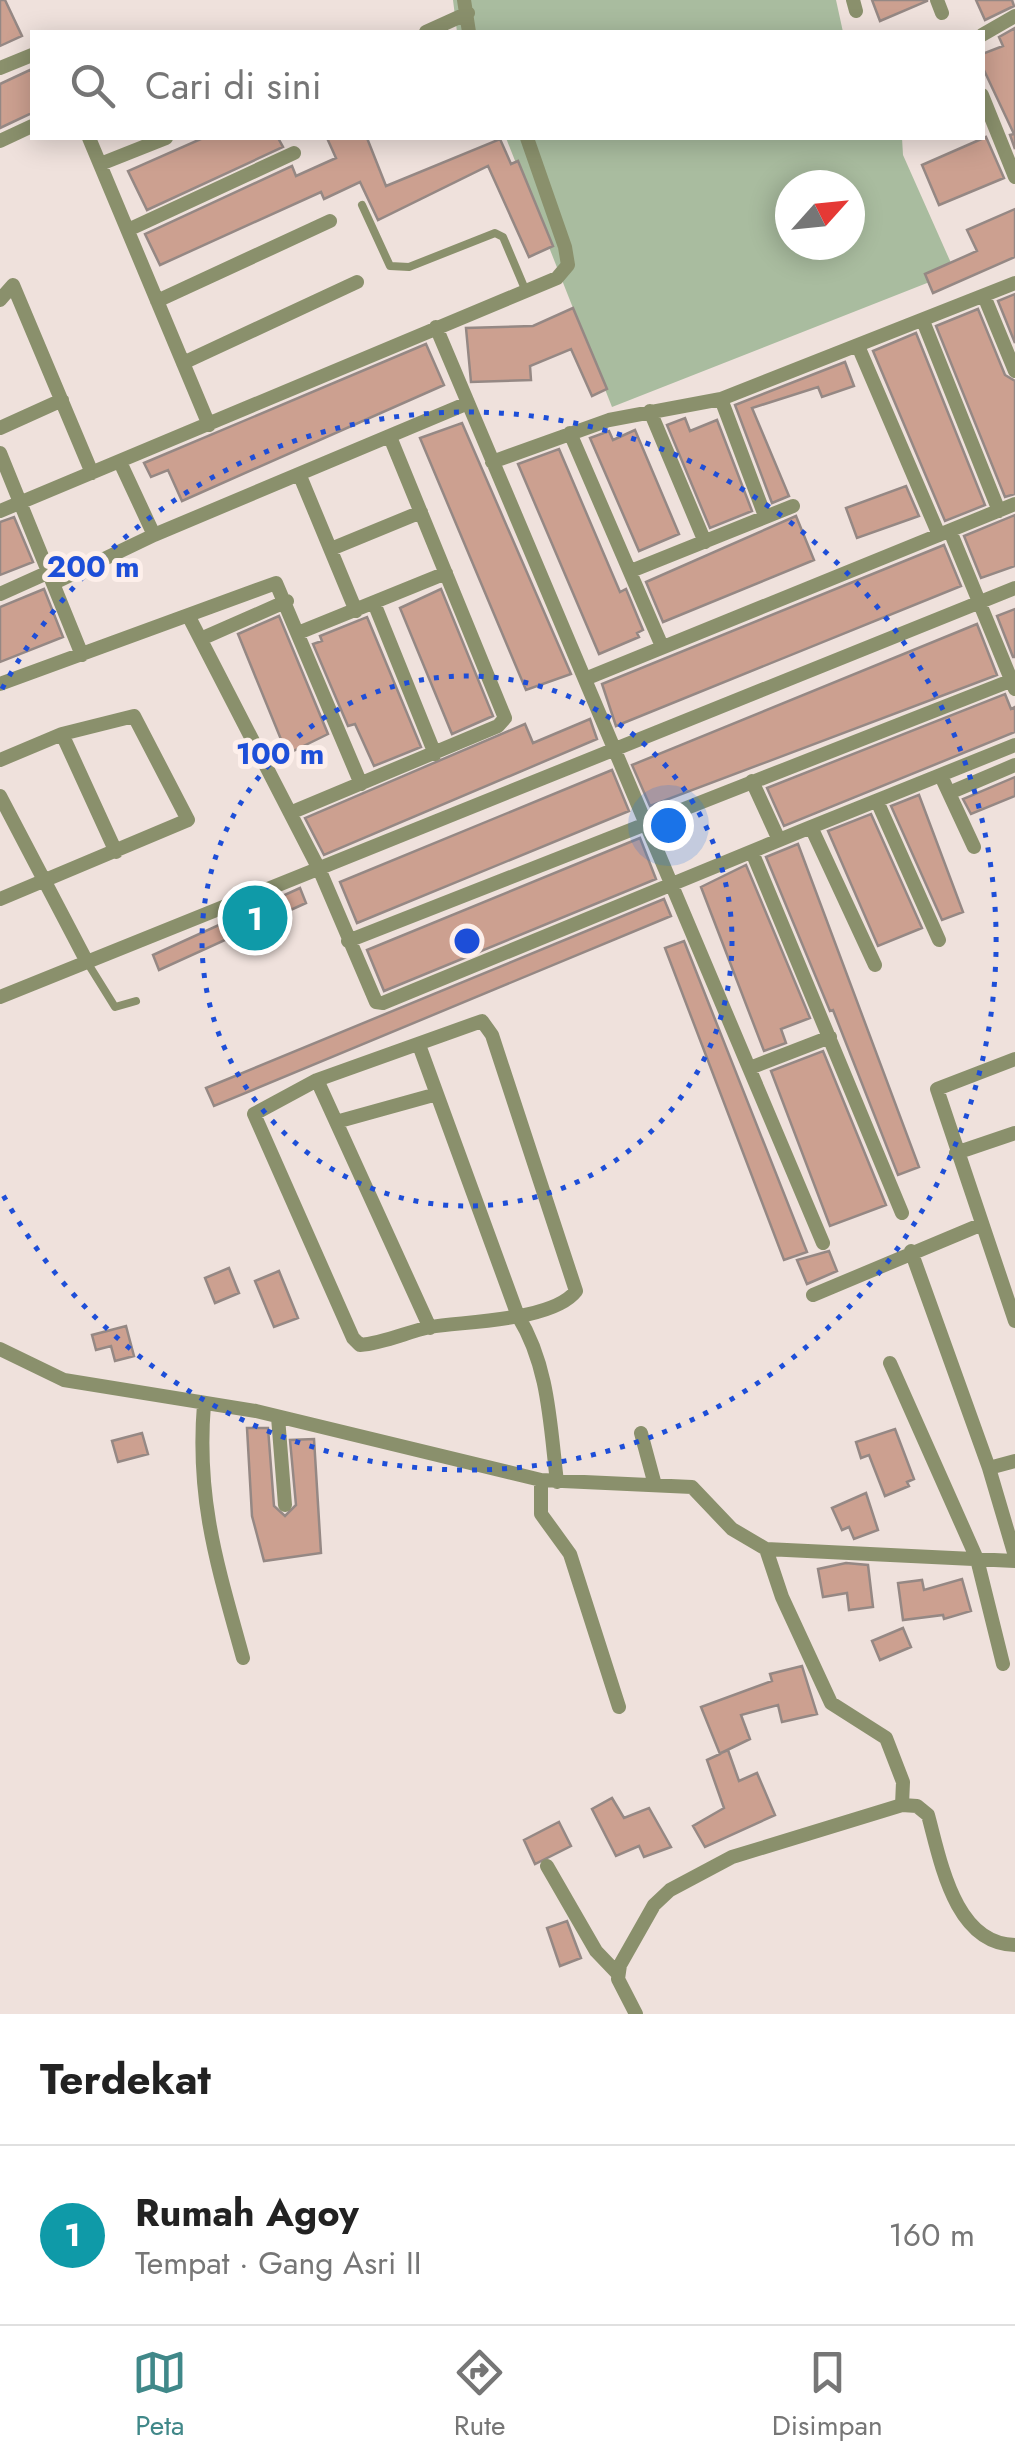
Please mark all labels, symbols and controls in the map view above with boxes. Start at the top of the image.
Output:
search box [30,30,985,140]
icon: search [65,58,120,113]
text: Cari di sini [145,58,322,113]
north arrow [775,170,865,260]
text: 200 m [47,545,140,588]
text: 100 m [236,732,324,775]
your location [643,800,694,851]
pin: 1 [222,880,288,956]
centre of rings [449,923,485,959]
text: Terdekat [40,2049,211,2110]
text: Rumah Agoy [135,2185,359,2240]
text: 1 [64,2212,81,2258]
text: 160 m [888,2212,975,2258]
text: Tempat · Gang Asri II [135,2240,422,2286]
tab: Peta [132,2345,187,2446]
tab: Rute [452,2345,507,2446]
tab: Disimpan [772,2345,883,2446]

